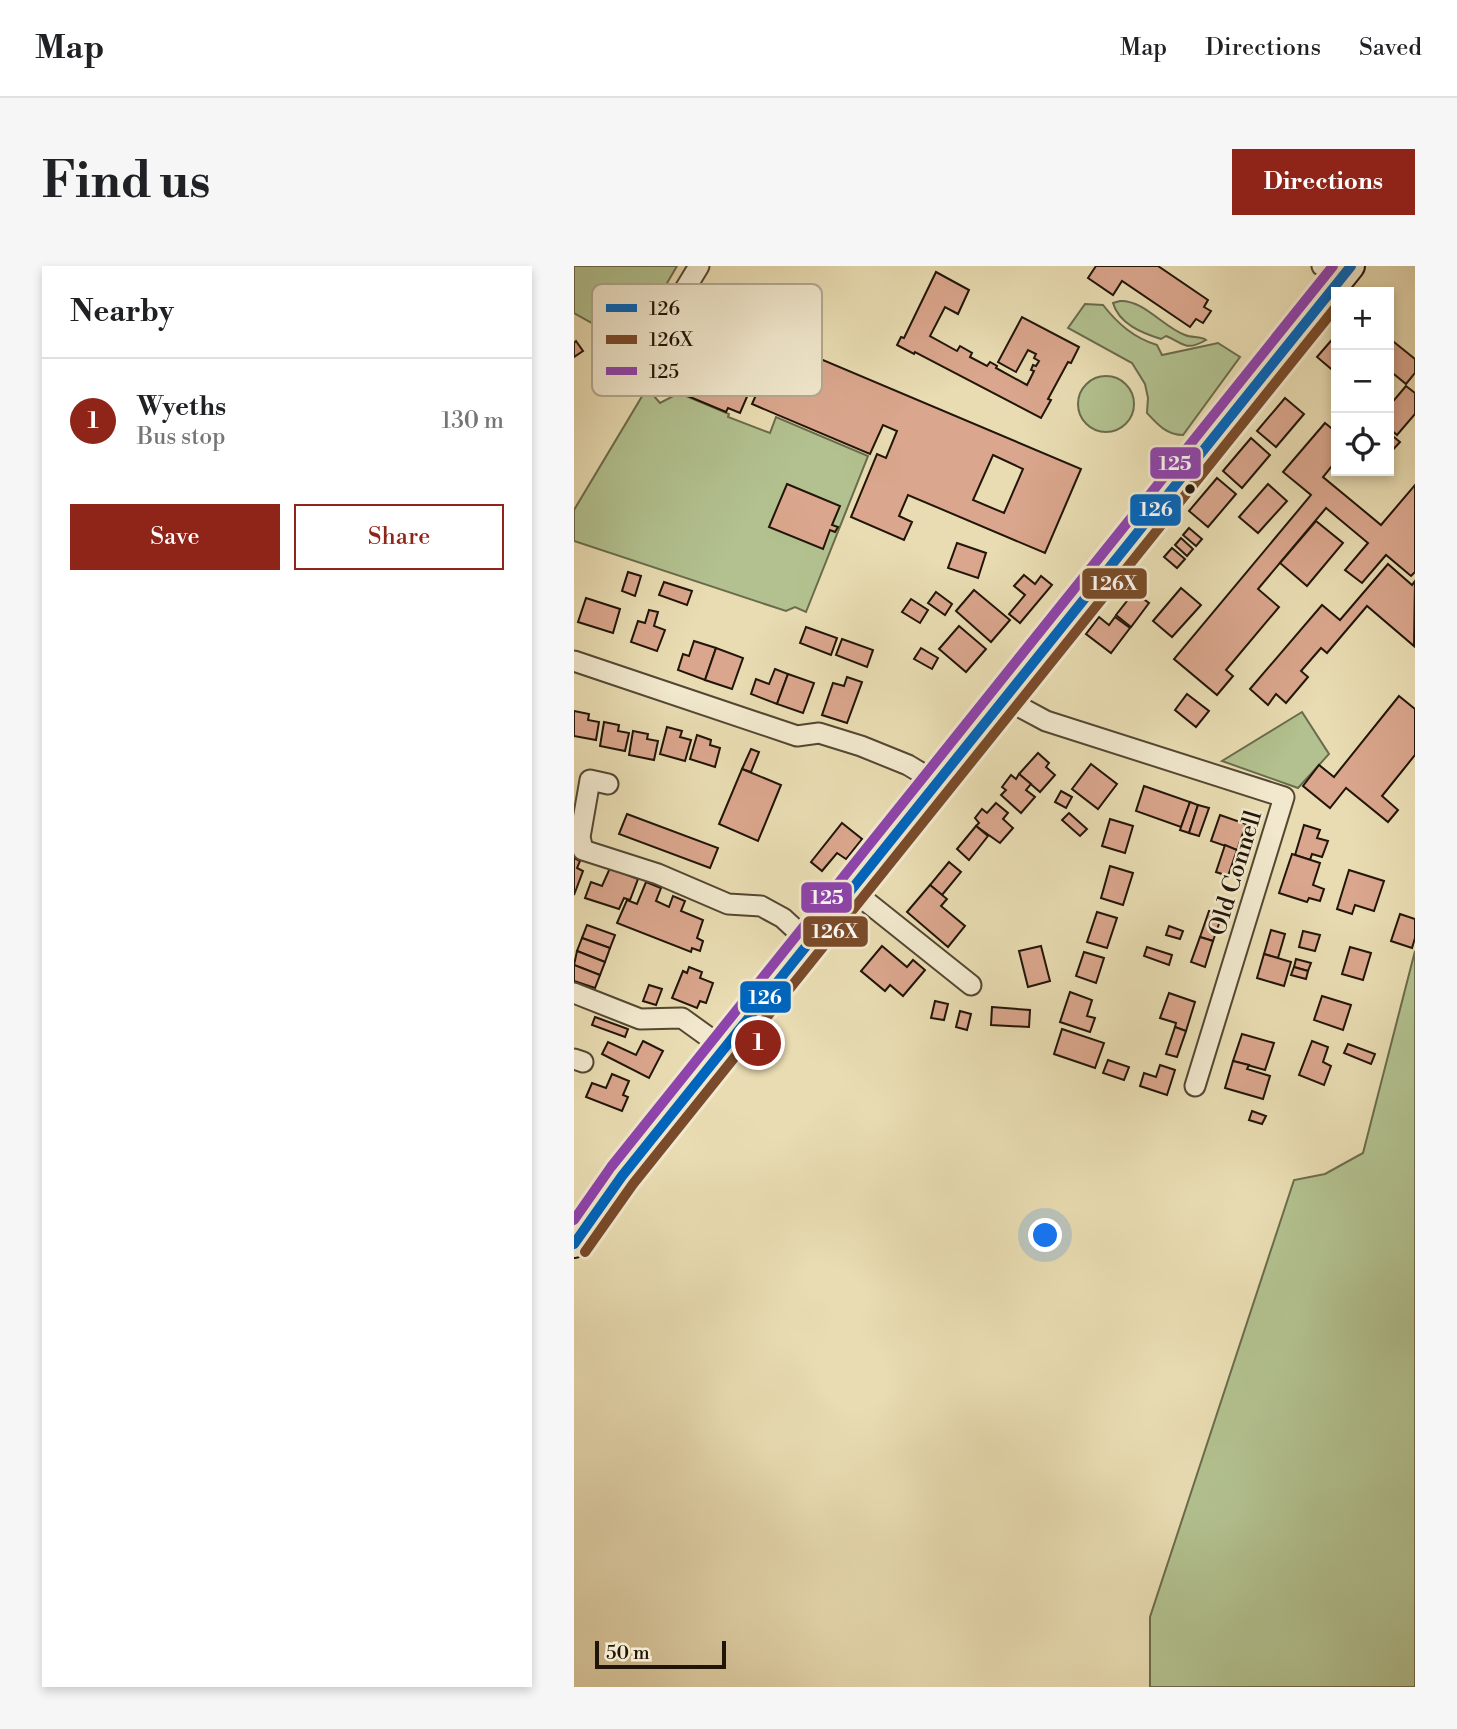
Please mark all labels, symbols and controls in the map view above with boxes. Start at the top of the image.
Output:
text: Map [35,28,104,69]
text: Map [1120,33,1167,63]
text: Directions [1205,33,1321,63]
text: Saved [1359,33,1422,63]
button: Directions [1232,149,1415,215]
text: Find us [42,152,211,213]
legend [592,284,822,396]
map controls [1331,287,1394,476]
button: + [1331,287,1394,350]
text: Nearby [70,293,174,331]
text: 126 [649,297,680,321]
text: 126X [649,328,694,352]
button: − [1331,350,1394,413]
text: 125 [649,360,679,384]
text: Wyeths [137,391,226,423]
text: 1 [87,407,99,435]
text: 130 m [441,407,504,435]
button: locate [1331,413,1394,476]
text: Bus stop [137,423,225,451]
line badge: 125 [1149,446,1202,480]
text: 125 [1158,452,1192,476]
unlabelled marker [1183,482,1197,496]
line badge: 126 [1129,493,1182,527]
text: 126 [1139,498,1173,522]
button: Save [70,504,280,570]
button: Share [294,504,504,570]
line badge: 126X [1081,567,1148,600]
text: 126X [1090,572,1138,596]
street label: Old Connell [1203,807,1269,940]
line badge: 125 [800,881,853,914]
text: 125 [810,886,844,910]
line badge: 126X [802,915,869,948]
text: 126X [811,920,859,944]
line badge: 126 [739,980,792,1014]
text: 126 [748,986,782,1010]
pin: 1 [735,1017,781,1069]
your location [1028,1218,1062,1252]
scale bar [595,1638,726,1670]
text: 50 m [606,1641,650,1665]

